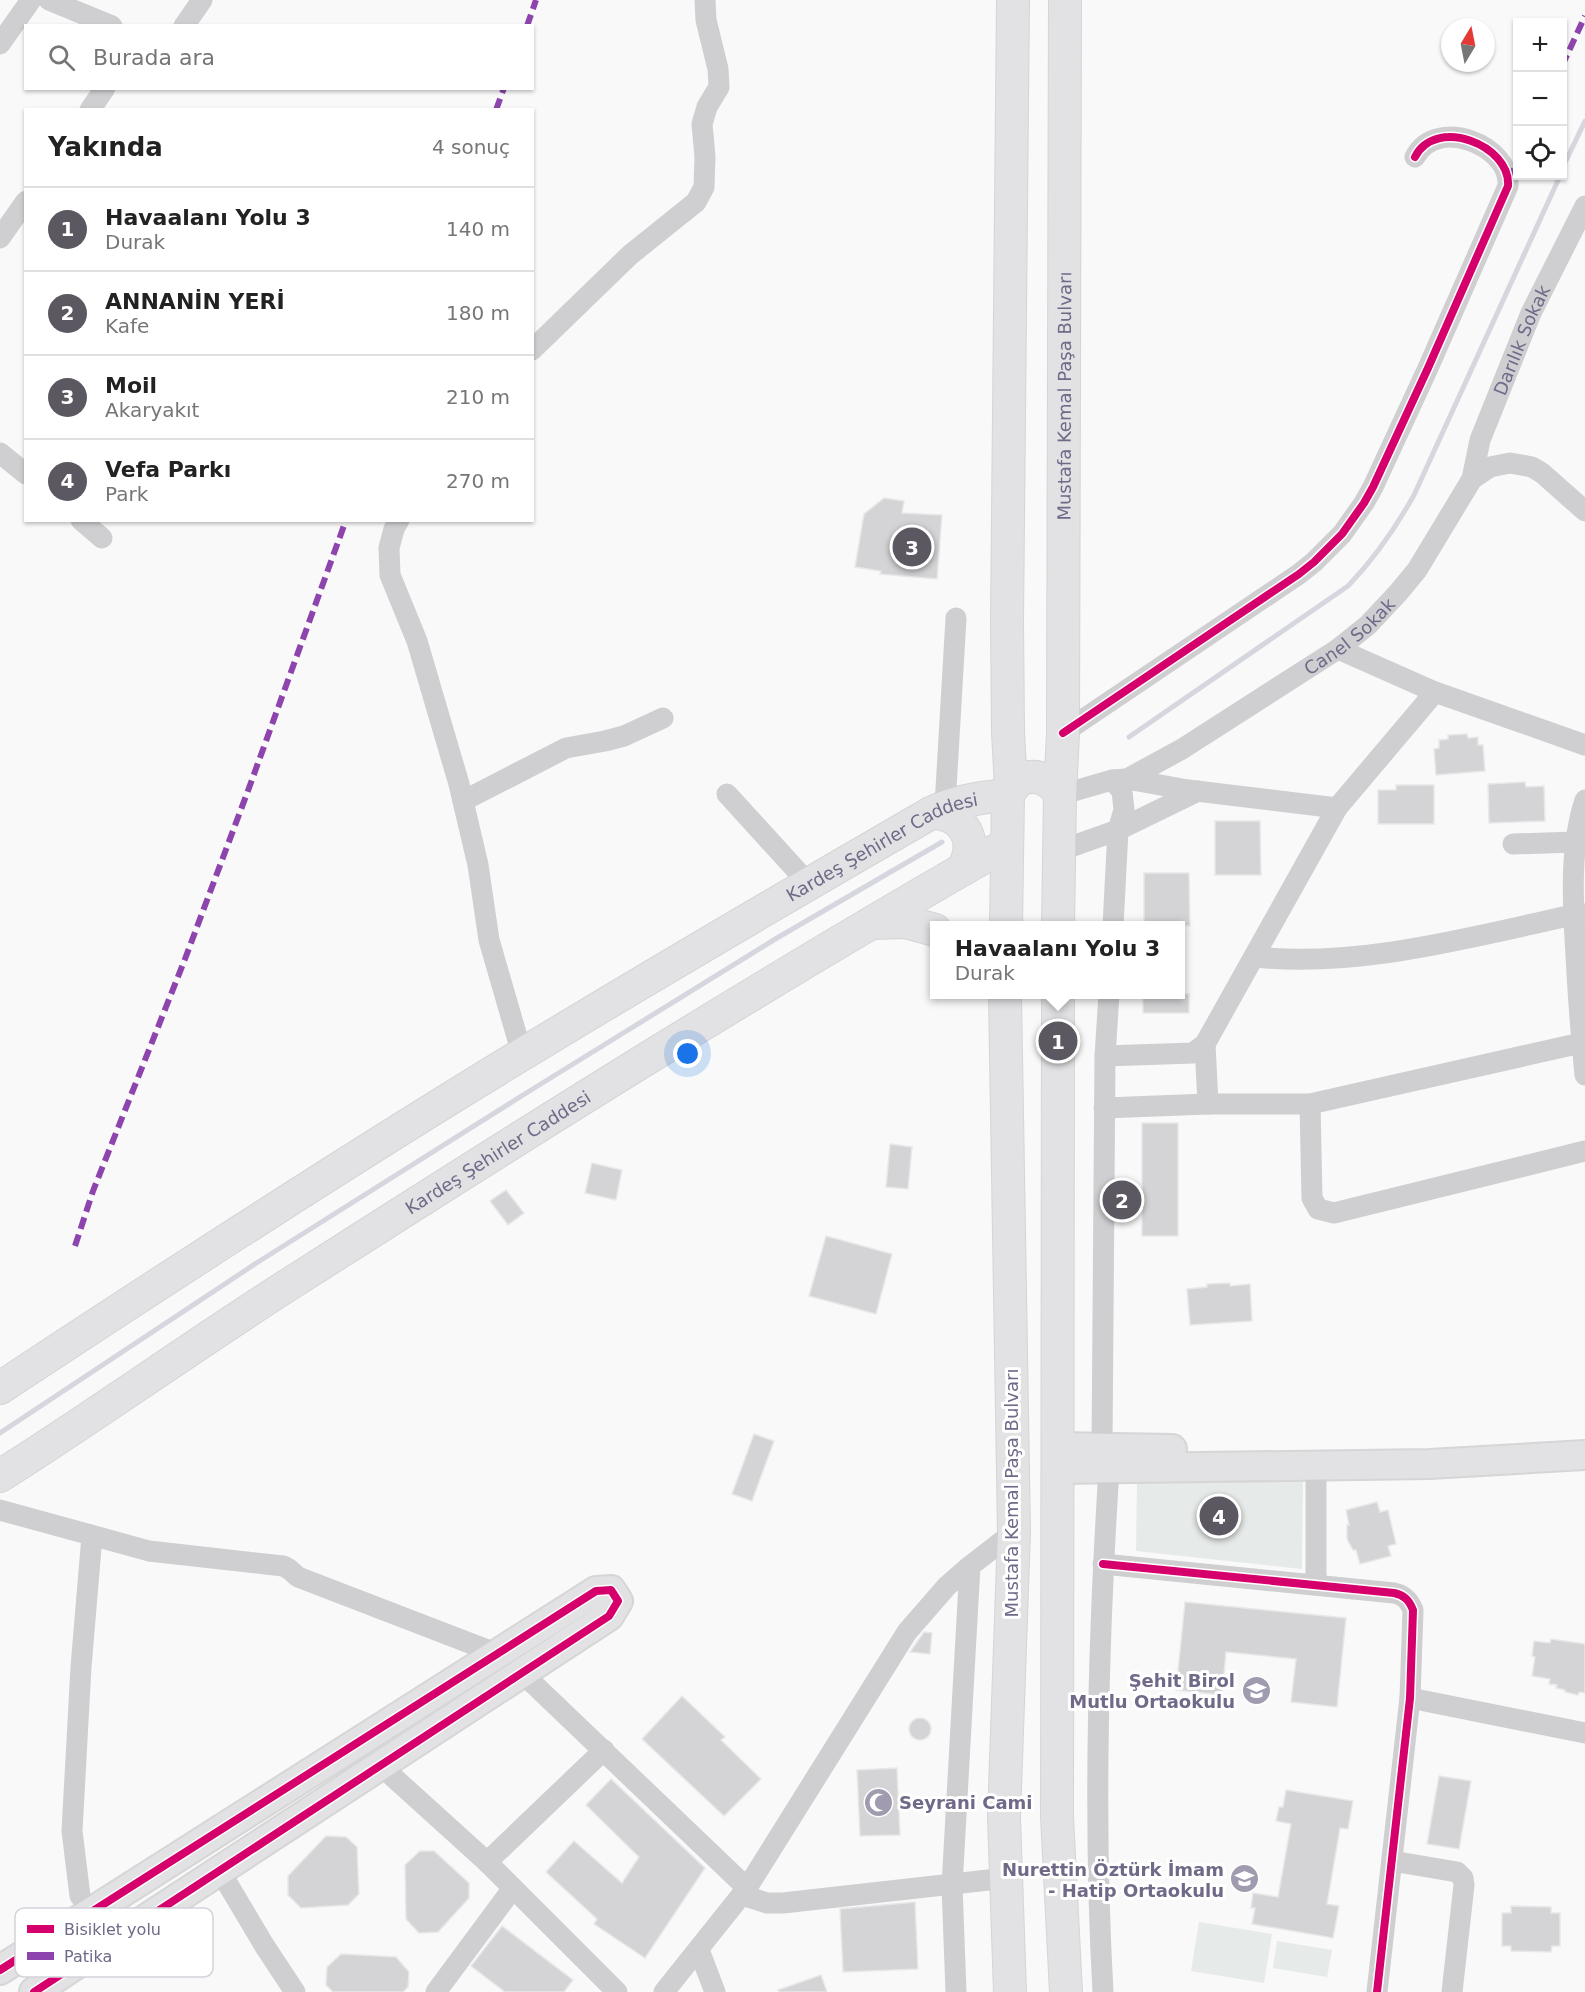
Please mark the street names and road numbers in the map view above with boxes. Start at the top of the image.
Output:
street label: Mustafa Kemal Paşa Bulvarı [1053,272,1075,521]
street label: Darılık Sokak [1489,281,1554,398]
street label: Canel Sokak [1300,593,1399,679]
street label: Kardeş Şehirler Caddesi [782,788,979,905]
street label: Kardeş Şehirler Caddesi [401,1086,594,1218]
street label: Mustafa Kemal Paşa Bulvarı [1001,1369,1022,1617]

